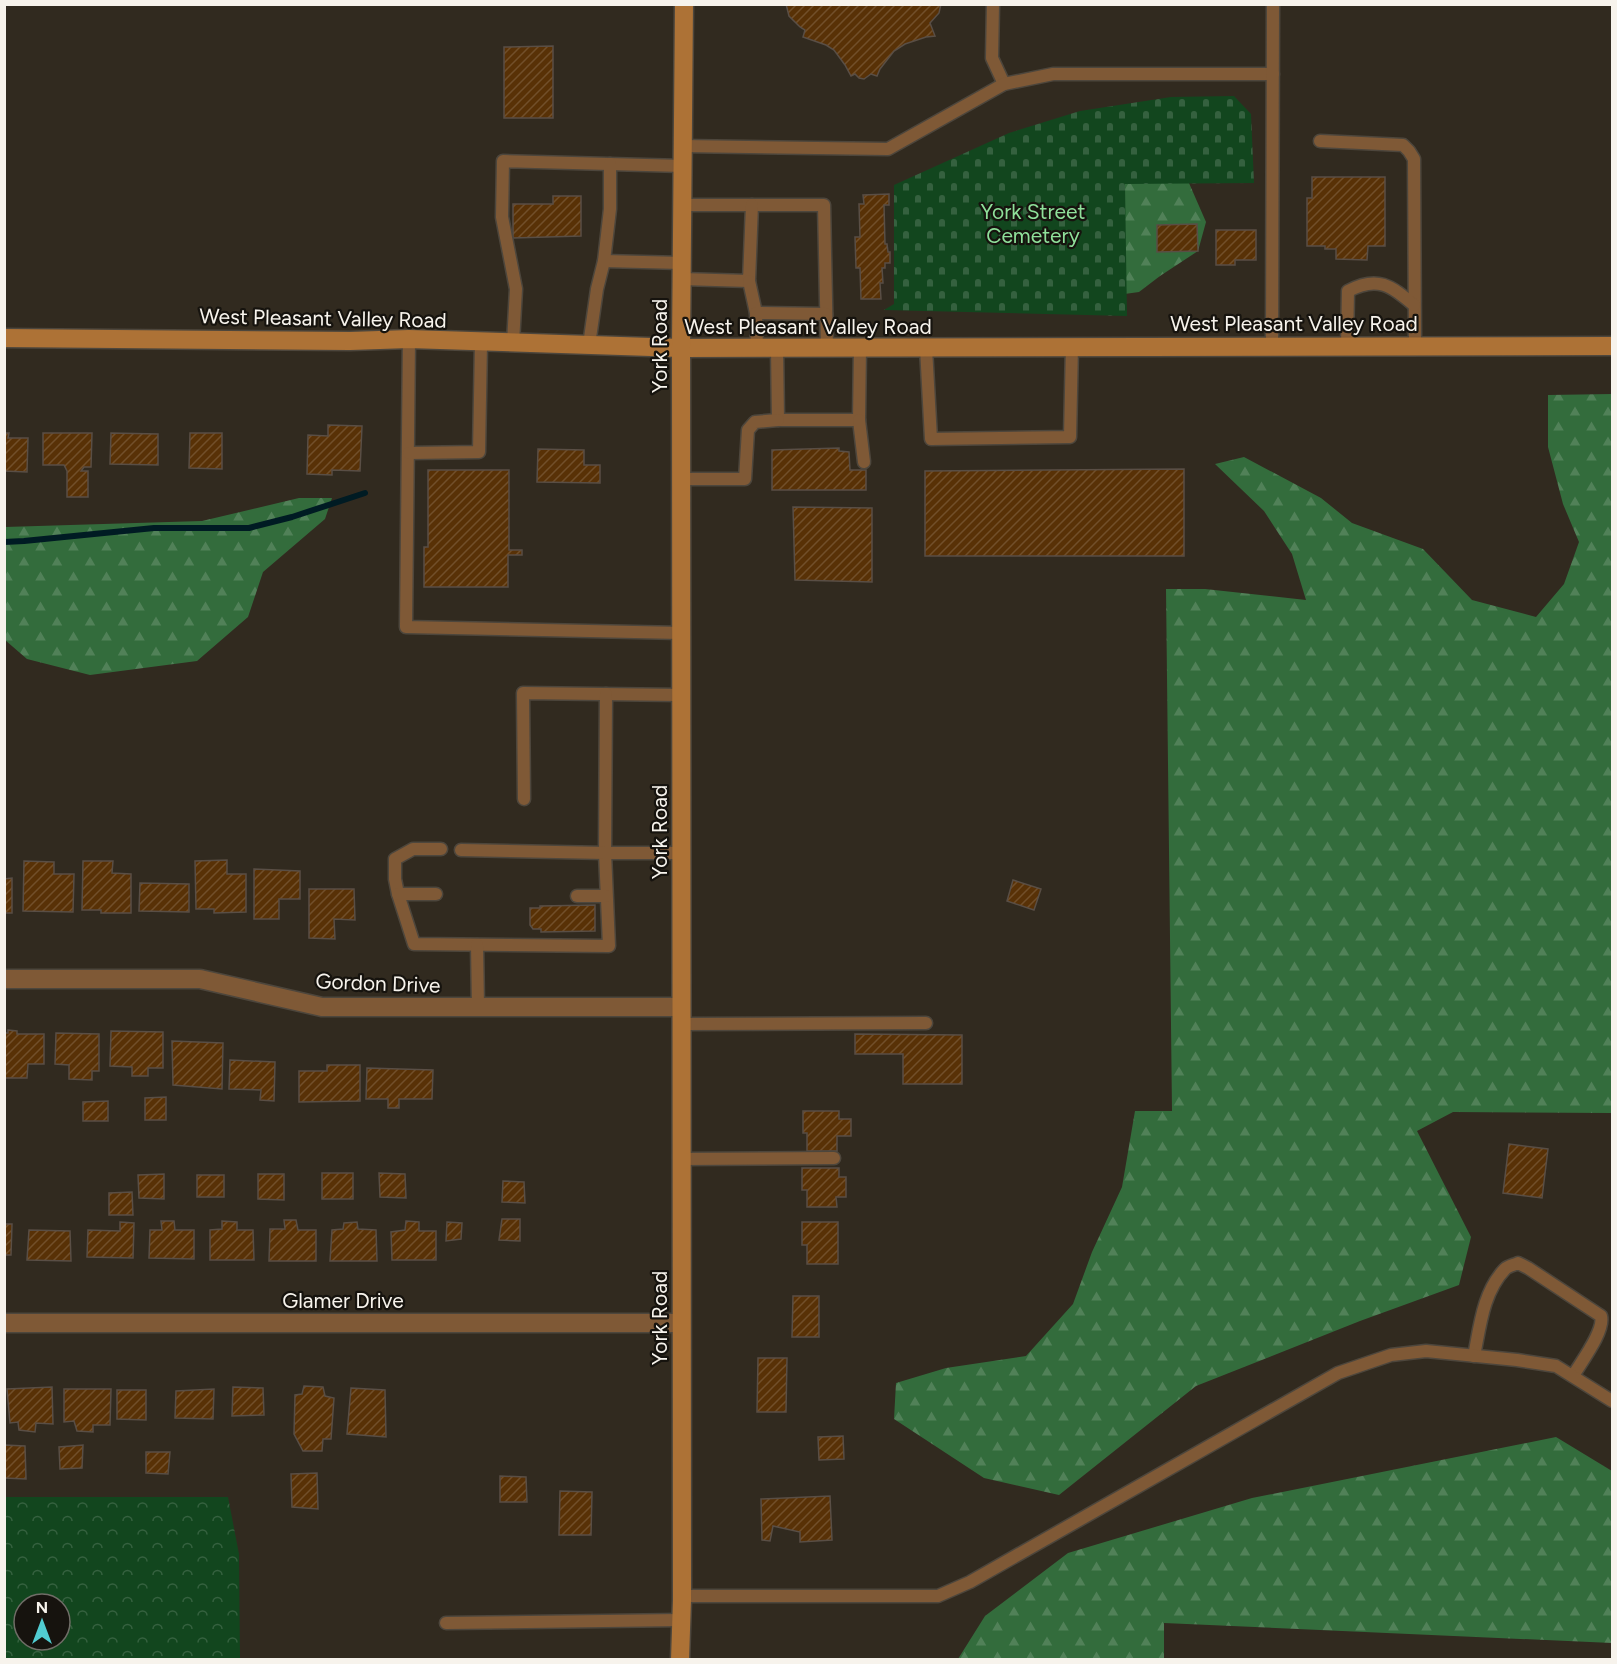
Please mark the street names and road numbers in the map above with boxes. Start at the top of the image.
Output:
street label: York Road [647,299,672,393]
street label: West Pleasant Valley Road [199,303,447,333]
street label: West Pleasant Valley Road [1170,311,1418,336]
street label: West Pleasant Valley Road [684,314,932,339]
street label: York Road [647,785,672,879]
street label: Gordon Drive [315,968,441,998]
street label: York Road [647,1271,672,1365]
street label: Glamer Drive [282,1288,404,1313]

